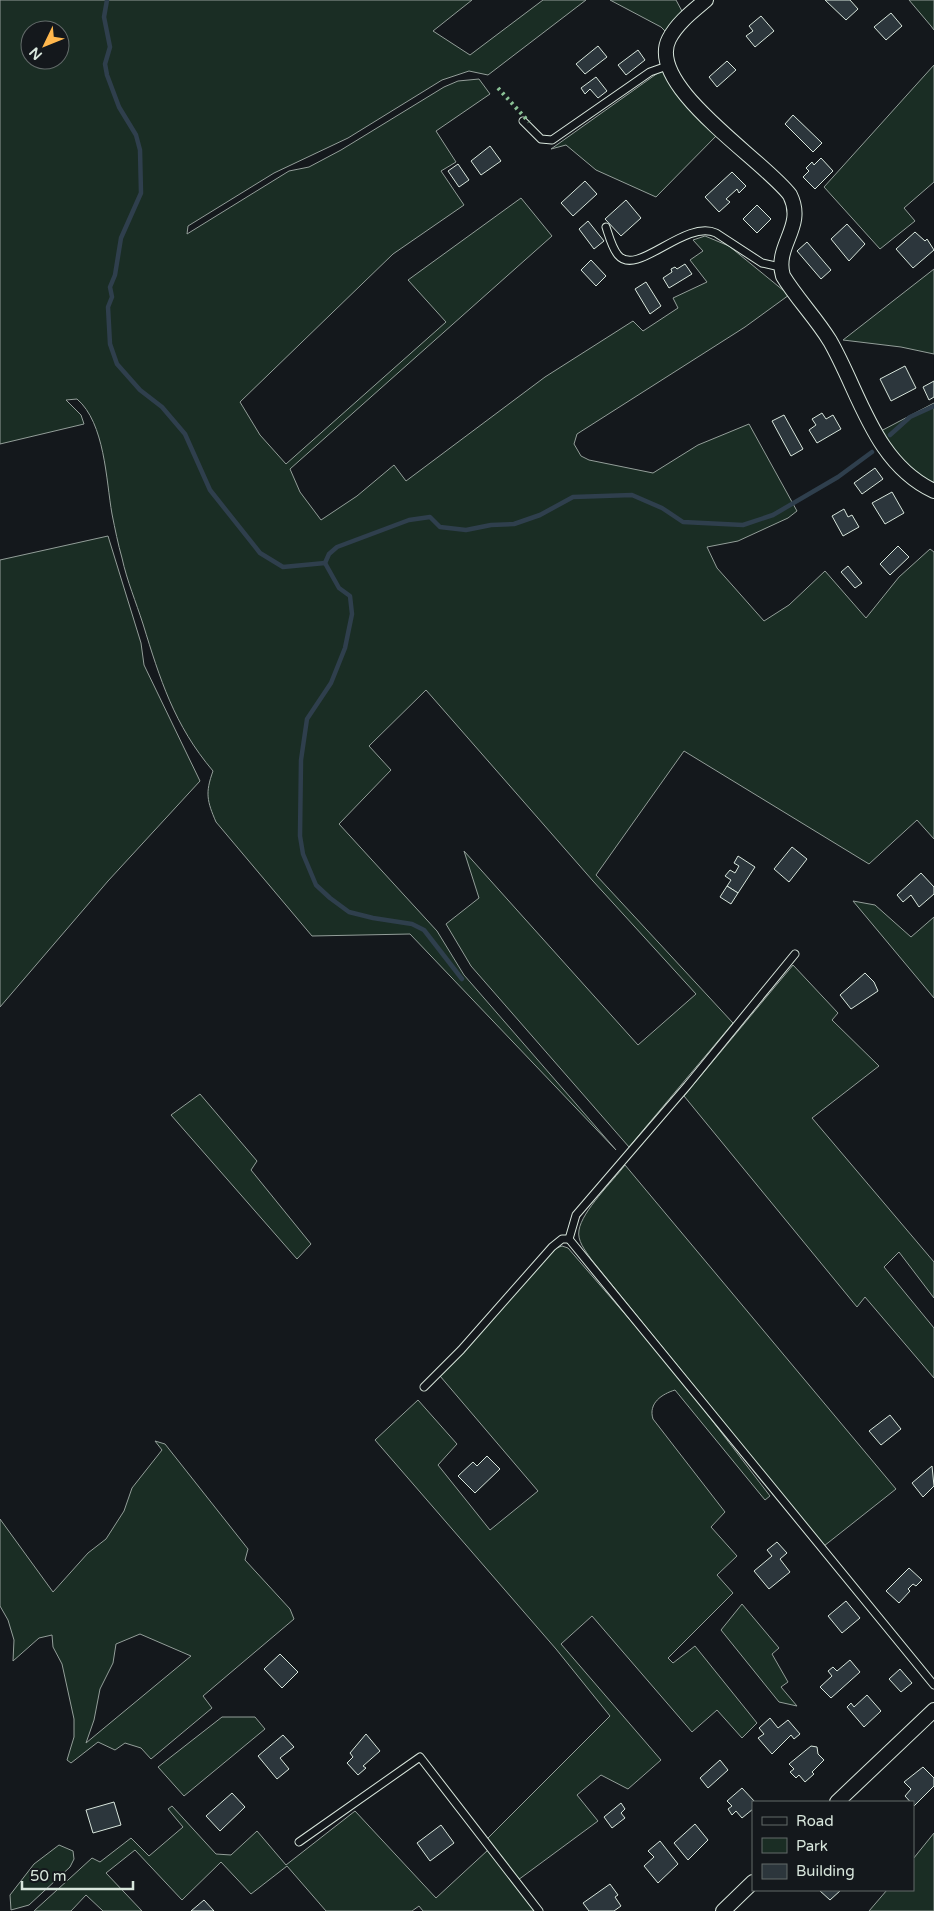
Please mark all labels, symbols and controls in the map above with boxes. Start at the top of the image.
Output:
north arrow [20,20,70,70]
text: N [26,44,46,63]
legend [752,1801,914,1891]
text: Road [796,1812,834,1830]
text: Park [796,1837,828,1855]
scale bar [22,1858,134,1890]
text: Building [796,1862,855,1880]
text: 50 m [30,1867,67,1885]

